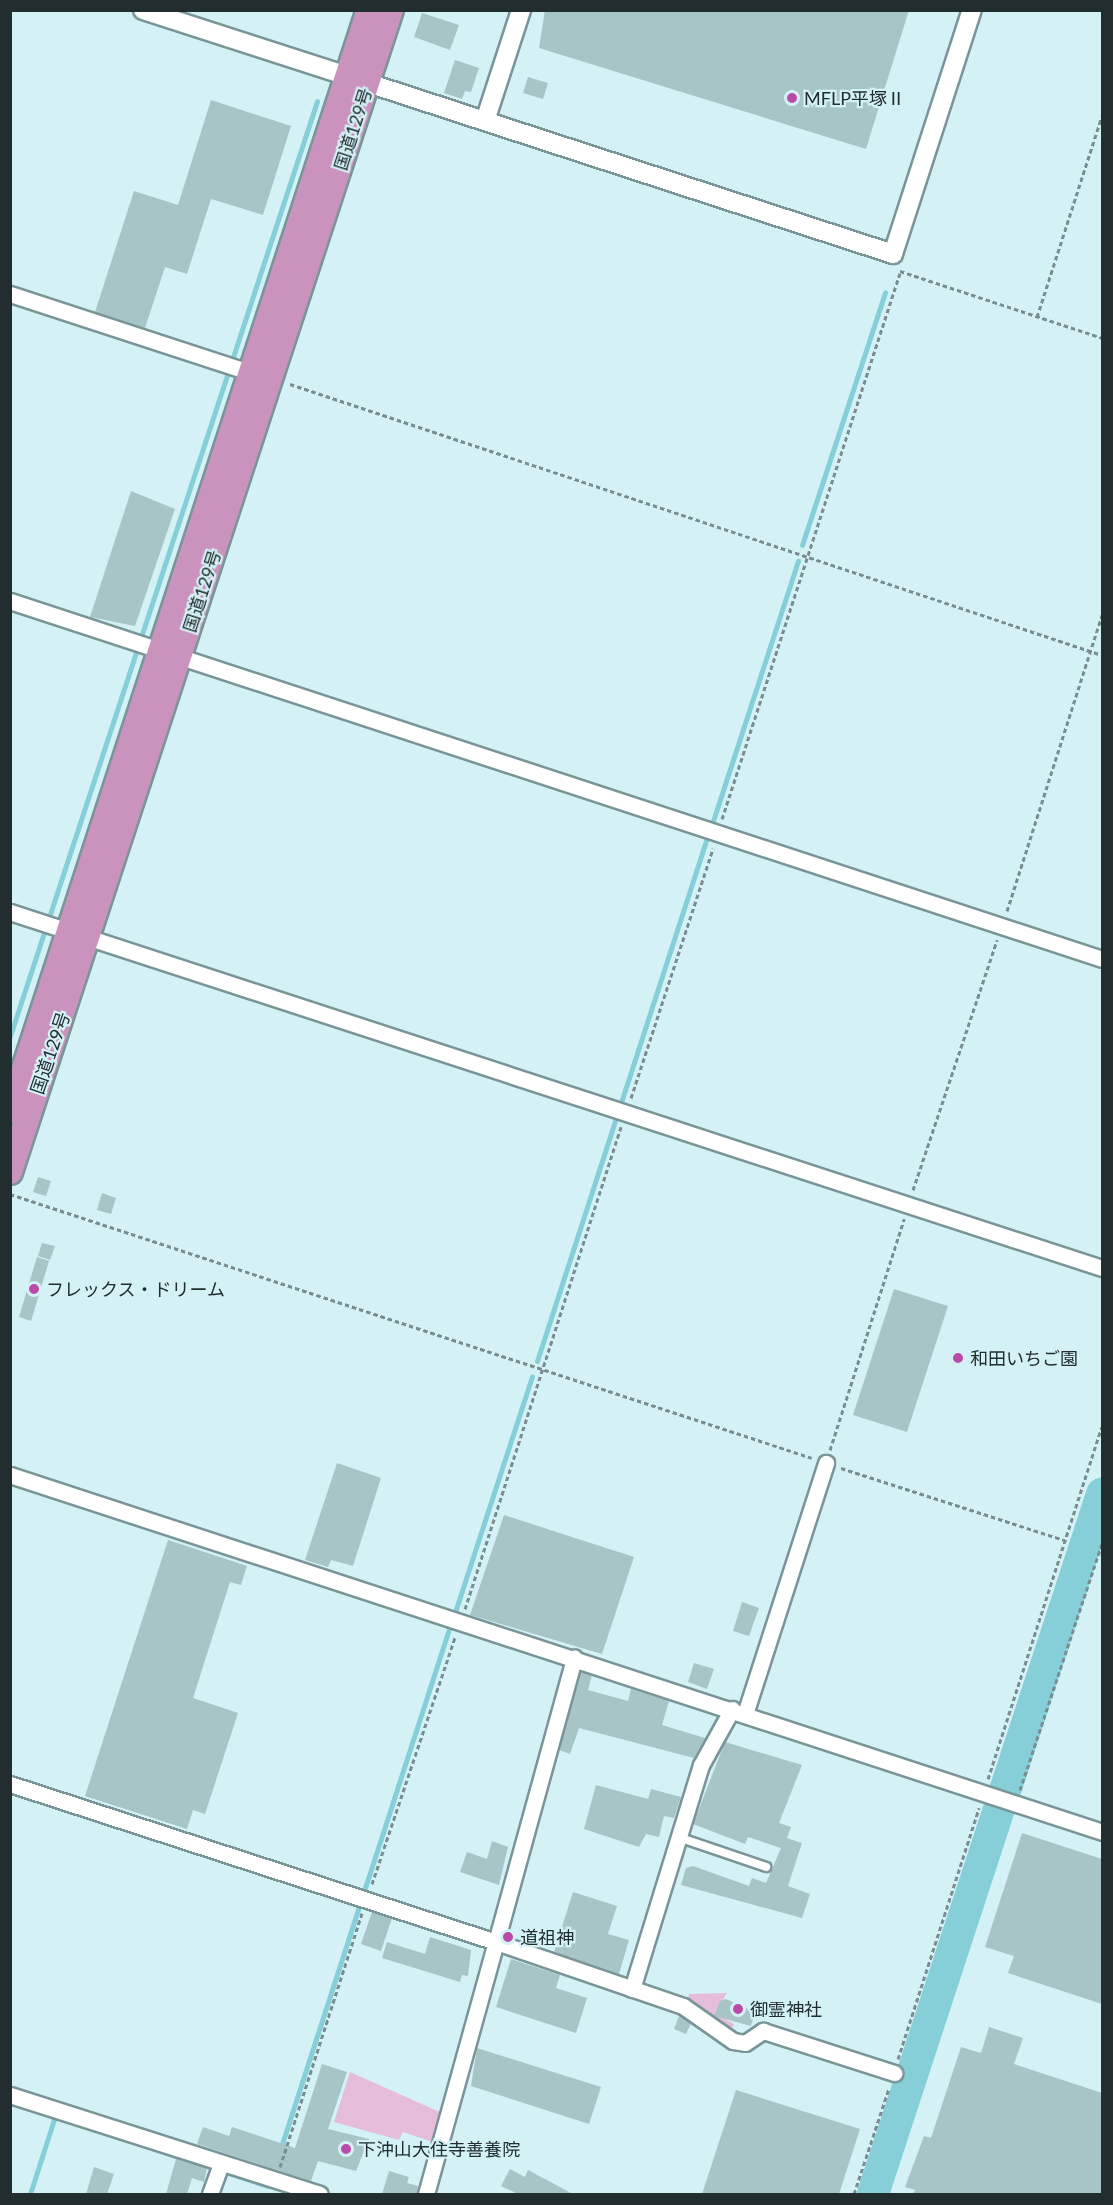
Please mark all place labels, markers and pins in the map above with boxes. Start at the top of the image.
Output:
place label: MFLP平塚Ⅱ [804,87,905,109]
marker: MFLP平塚Ⅱ [785,91,799,105]
place label: フレックス・ドリーム [46,1278,226,1300]
marker: フレックス・ドリーム [27,1282,41,1296]
place label: 和田いちご園 [970,1347,1078,1369]
marker: 和田いちご園 [951,1351,965,1365]
place label: 道祖神 [520,1926,574,1948]
marker: 道祖神 [501,1930,515,1944]
place label: 御霊神社 [750,1998,822,2020]
marker: 御霊神社 [731,2002,745,2016]
place label: 下沖山大住寺善養院 [358,2138,520,2160]
marker: 下沖山大住寺善養院 [339,2142,353,2156]

